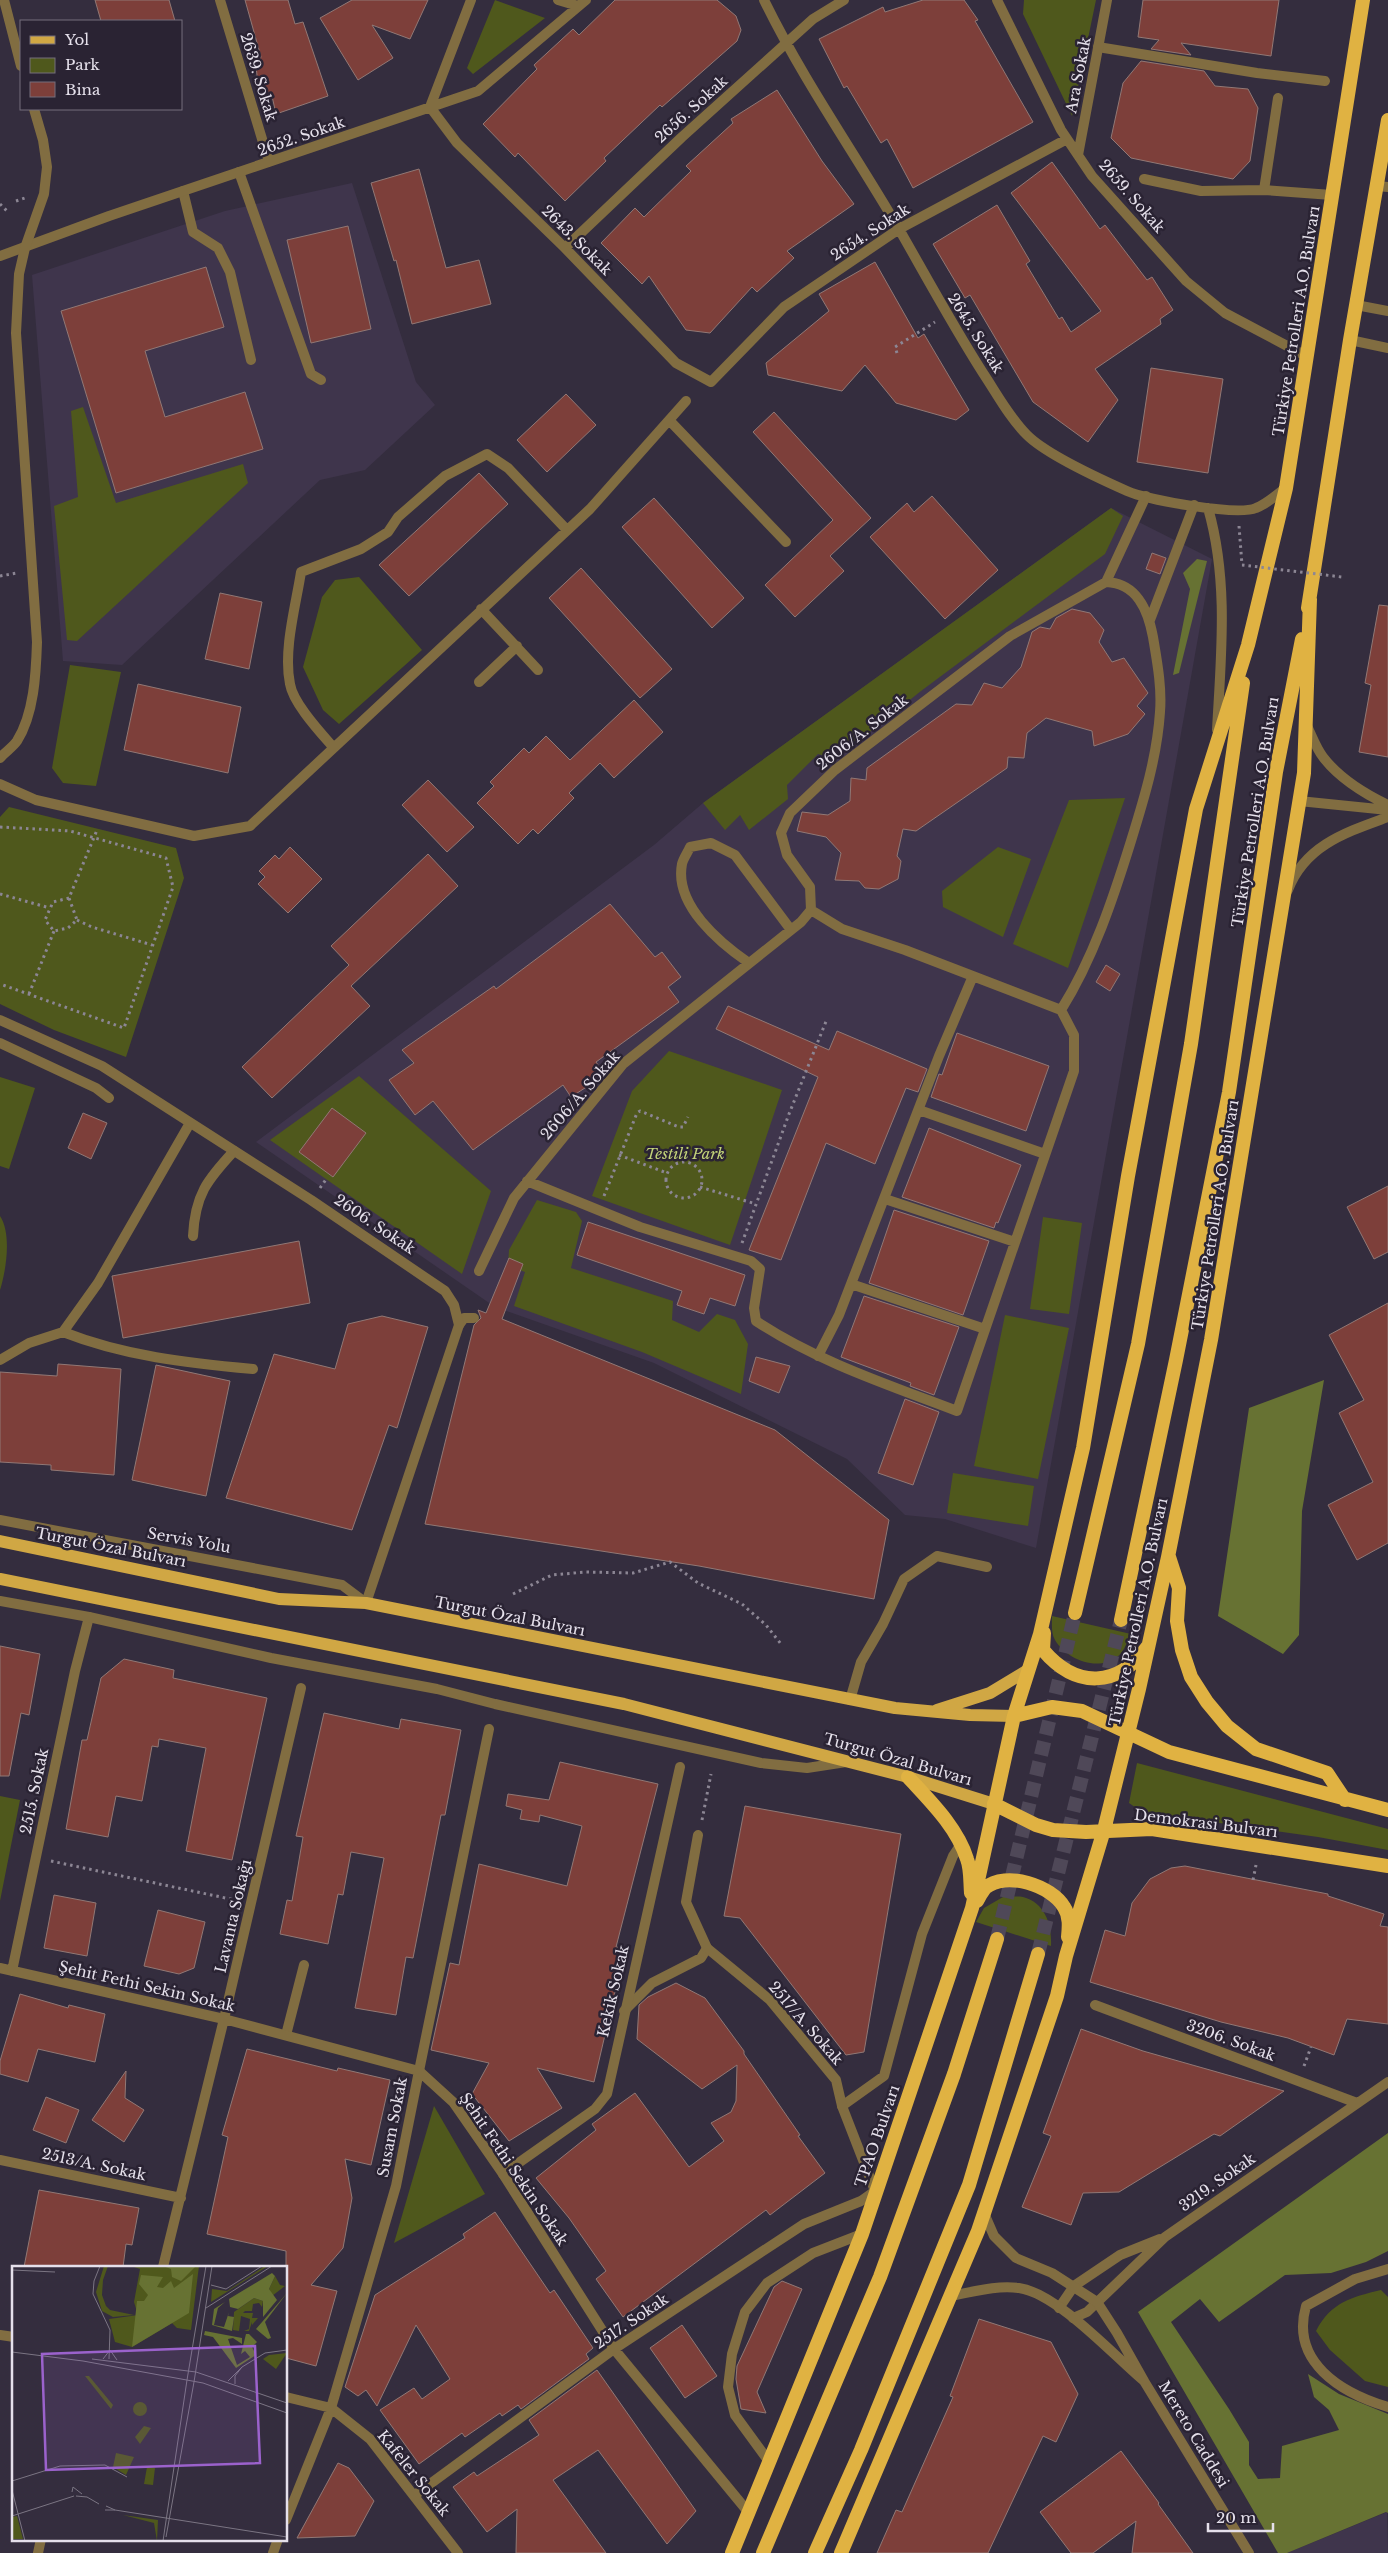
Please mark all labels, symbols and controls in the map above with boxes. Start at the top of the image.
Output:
legend [20,20,182,110]
text: Yol [64,30,89,49]
street label: 2639. Sokak [236,30,282,124]
street label: Ara Sokak [1061,34,1095,116]
text: Park [65,55,101,74]
street label: 2656. Sokak [651,71,732,147]
text: Bina [65,80,101,99]
street label: 2652. Sokak [255,112,348,160]
street label: 2659. Sokak [1095,155,1170,237]
street label: 2654. Sokak [827,199,914,265]
street label: 2643. Sokak [538,201,617,280]
street label: Türkiye Petrolleri A.O. Bulvarı [1268,204,1324,438]
street label: 2645. Sokak [944,290,1008,377]
street label: 2606/A. Sokak [812,690,912,774]
street label: Türkiye Petrolleri A.O. Bulvarı [1227,695,1283,929]
street label: 2606/A. Sokak [536,1046,624,1143]
street label: Türkiye Petrolleri A.O. Bulvarı [1187,1098,1243,1332]
park label: Testili Park [645,1144,725,1163]
street label: 2606. Sokak [331,1190,420,1259]
street label: Türkiye Petrolleri A.O. Bulvarı [1104,1496,1172,1728]
street label: Turgut Özal Bulvarı [34,1523,188,1571]
street label: Servis Yolu [146,1523,232,1557]
street label: Turgut Özal Bulvarı [433,1592,587,1640]
street label: Turgut Özal Bulvarı [822,1729,974,1789]
street label: 2515. Sokak [16,1746,53,1836]
street label: Demokrasi Bulvarı [1133,1805,1279,1841]
street label: Lavanta Sokağı [211,1857,255,1975]
street label: Kekik Sokak [593,1942,633,2039]
street label: Şehit Fethi Sekin Sokak [57,1956,238,2016]
street label: 2517/A. Sokak [765,1977,848,2069]
street label: 3206. Sokak [1184,2015,1279,2065]
street label: Susam Sokak [373,2075,411,2179]
street label: TPAO Bulvarı [851,2082,903,2190]
street label: Şehit Fethi Sekin Sokak [456,2089,573,2250]
street label: 2513/A. Sokak [40,2144,149,2184]
street label: 3219. Sokak [1175,2148,1260,2215]
inset map [12,2266,288,2540]
street label: 2517. Sokak [590,2289,672,2353]
street label: Mereto Caddesi [1155,2377,1233,2491]
street label: Kafeler Sokak [373,2426,455,2521]
scale bar [1208,2500,1273,2532]
text: 20 m [1216,2508,1256,2527]

